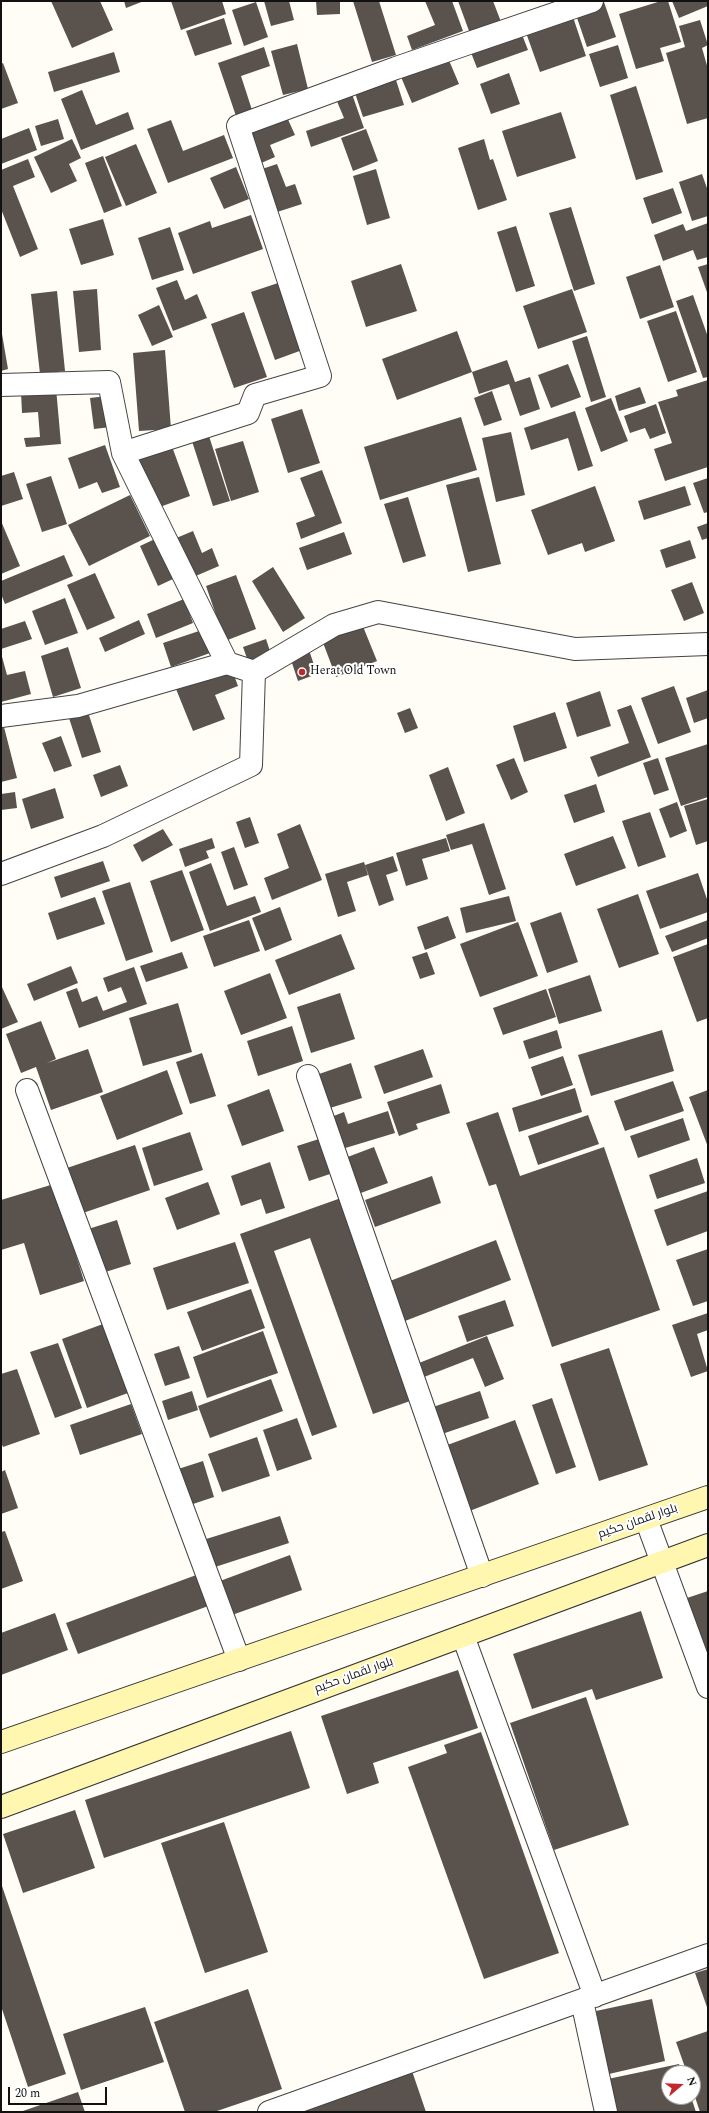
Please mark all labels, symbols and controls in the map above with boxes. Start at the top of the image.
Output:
place label: Herat Old Town [310,665,396,679]
marker: Herat Old Town [297,667,307,677]
street label: بلوار لقمان حکیم [597,1502,679,1542]
street label: بلوار لقمان حکیم [313,1655,395,1697]
north arrow [661,2065,701,2105]
text: N [682,2074,701,2088]
scale bar [10,2079,109,2105]
text: 20 m [15,2084,40,2103]

